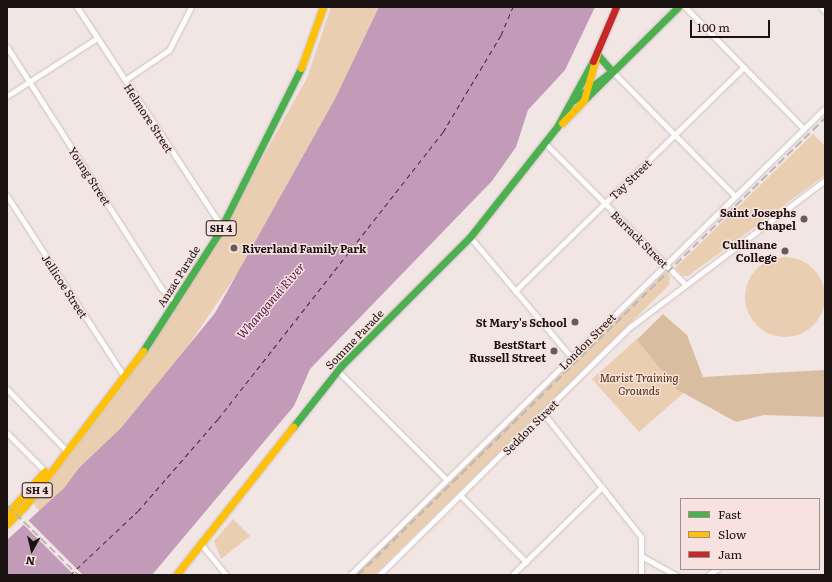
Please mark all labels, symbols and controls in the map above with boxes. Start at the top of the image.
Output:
scale bar [692,12,772,38]
text: 100 m [697,18,730,36]
street label: Helmore Street [122,81,176,155]
street label: Young Street [66,144,114,208]
street label: Tay Street [606,156,654,202]
place label: Saint Josephs Chapel [720,206,796,232]
street label: Barrack Street [609,208,671,270]
marker: Saint Josephs Chapel [799,214,809,224]
road number: SH 4 [205,220,237,236]
place label: Cullinane College [722,238,777,264]
place label: Riverland Family Park [242,241,367,255]
street label: Anzac Parade [154,243,202,309]
marker: Riverland Family Park [229,243,239,253]
marker: Cullinane College [780,246,790,256]
street label: Jellicoe Street [39,252,91,320]
water label: Whanganui River [234,260,308,342]
street label: Somme Parade [322,306,386,372]
street label: London Street [556,310,618,372]
place label: St Mary's School [476,315,567,329]
marker: St Mary's School [570,317,580,327]
place label: BestStart Russell Street [469,338,546,364]
marker: BestStart Russell Street [549,346,559,356]
park label: Marist Training Grounds [599,371,679,397]
street label: Seddon Street [500,397,560,457]
road number: SH 4 [21,482,53,498]
legend [680,498,820,570]
text: Fast [718,505,741,523]
text: Slow [718,525,746,543]
north arrow [12,530,52,570]
text: Jam [718,545,742,563]
text: N [25,553,36,570]

